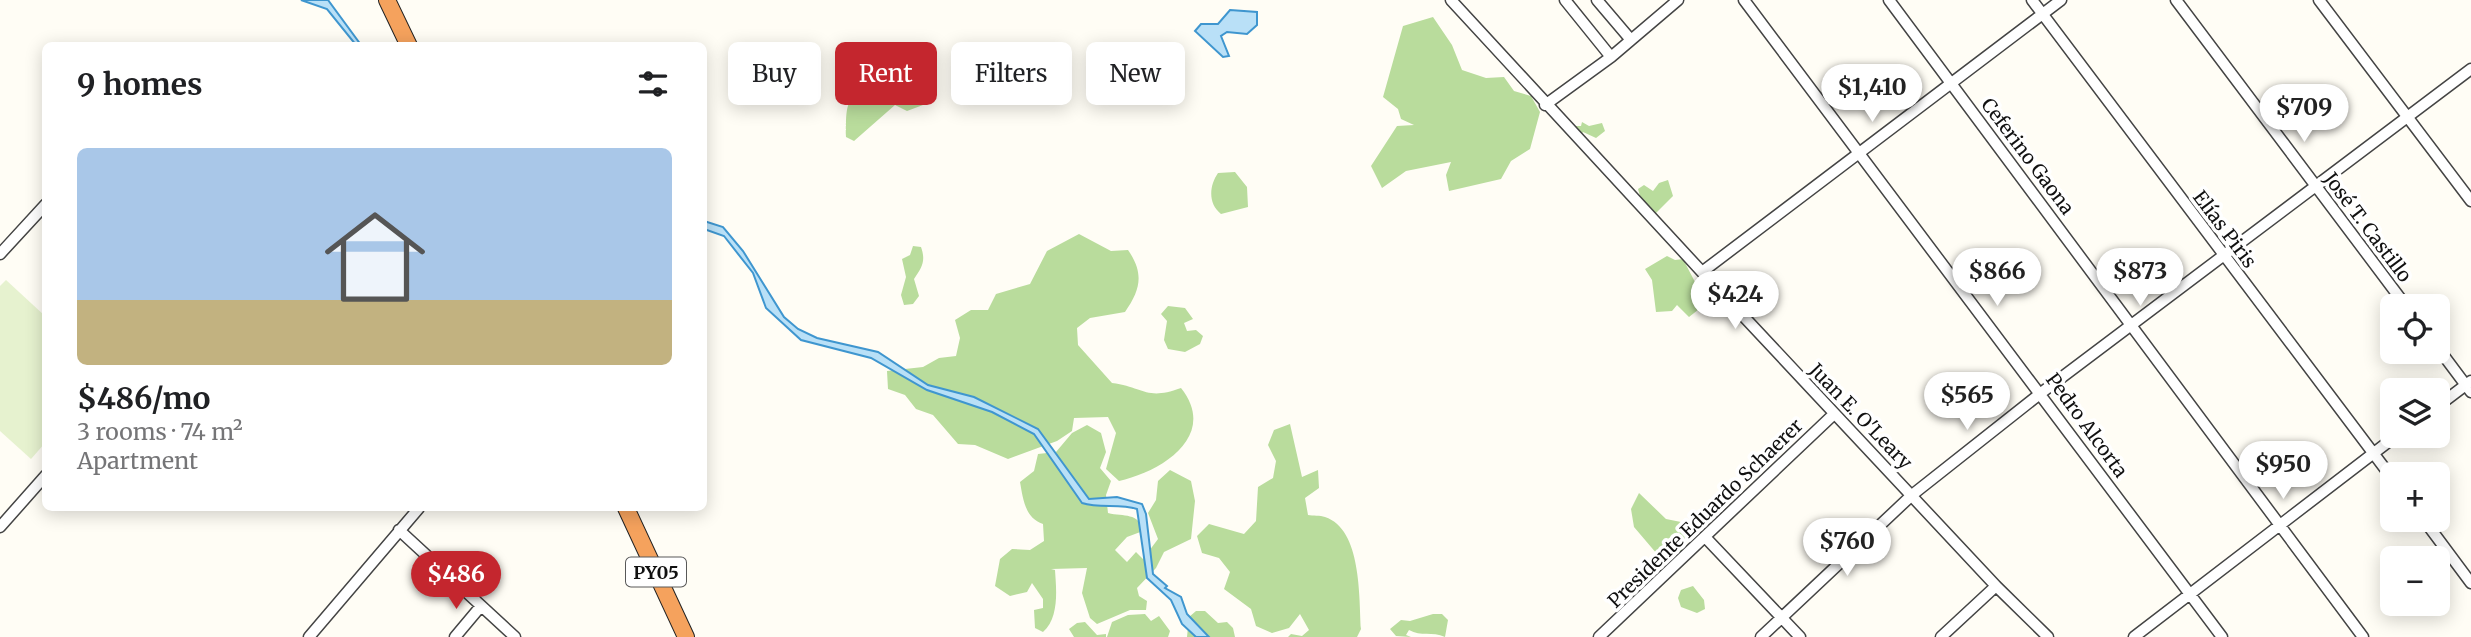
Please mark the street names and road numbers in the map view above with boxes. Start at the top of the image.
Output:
street label: Ceferino Gaona [1976,93,2080,219]
street label: José T. Castillo [2318,167,2417,287]
street label: Elías Piris [2188,186,2262,272]
street label: Juan E. O'Leary [1804,357,1918,474]
street label: Pedro Alcorta [2041,368,2133,482]
street label: Presidente Eduardo Schaerer [1603,413,1808,613]
road number: PY05 [626,558,686,586]

